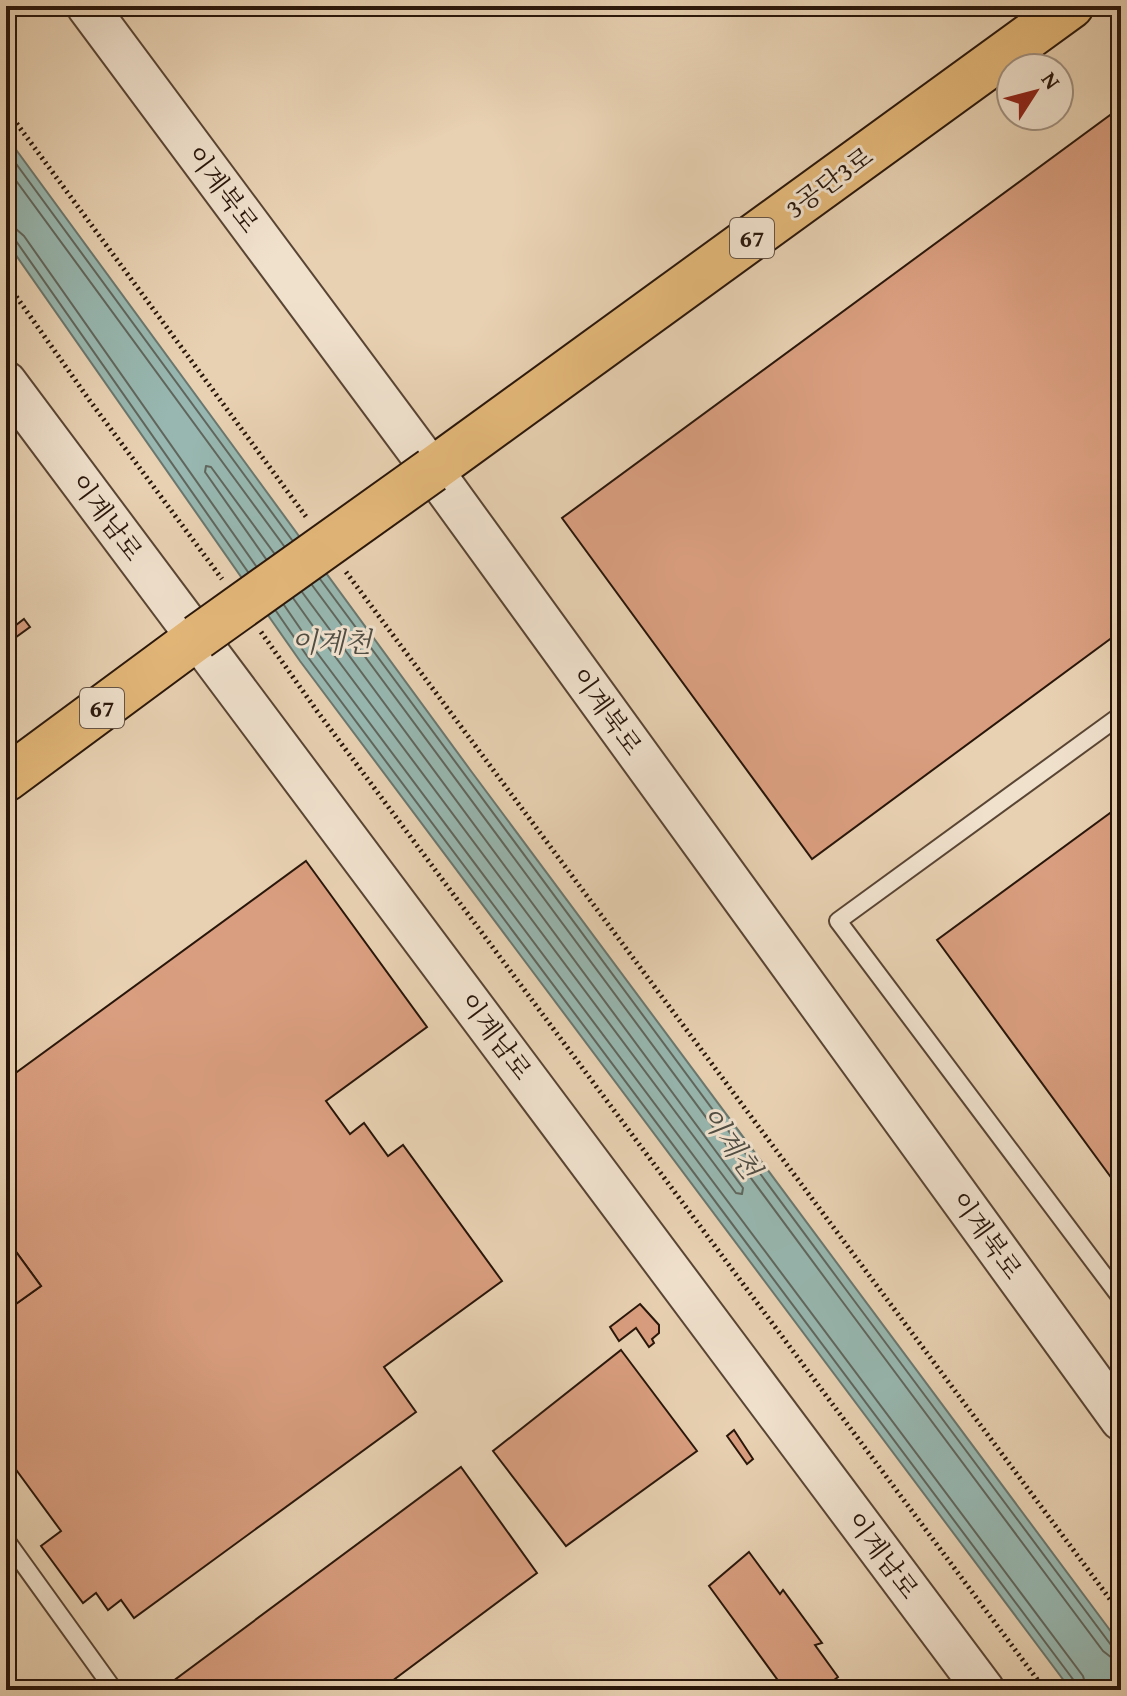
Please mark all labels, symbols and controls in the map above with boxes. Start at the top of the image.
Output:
north arrow [995,52,1075,132]
text: N [1034,65,1069,96]
street label: 이계북로 [177,137,269,241]
street label: 3공단3로 [777,137,881,227]
road number: 67 [730,218,774,258]
street label: 이계남로 [61,465,153,569]
water label: 이계천 [290,621,374,662]
street label: 이계북로 [562,659,652,763]
road number: 67 [80,688,124,728]
street label: 이계남로 [450,984,542,1088]
water label: 이계천 [691,1097,773,1188]
street label: 이계북로 [942,1183,1032,1287]
street label: 이계남로 [837,1503,929,1607]

